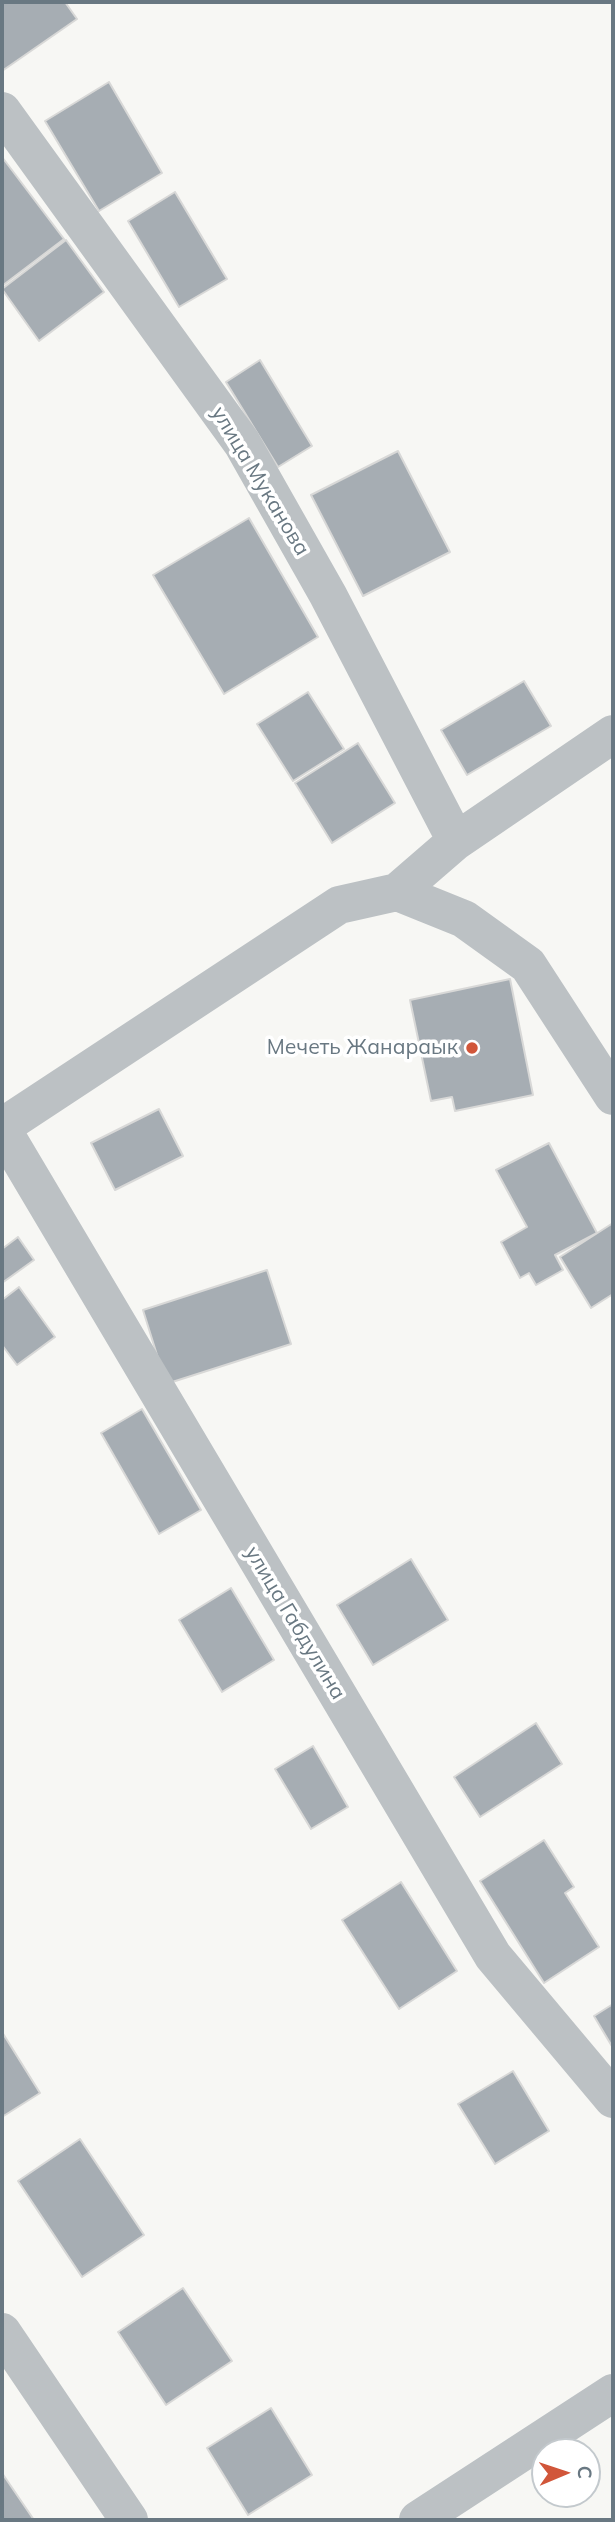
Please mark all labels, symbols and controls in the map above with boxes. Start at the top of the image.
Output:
street label: улица Муканова [206,402,314,560]
place label: Мечеть Жанараык [267,1035,458,1061]
marker: Мечеть Жанараык [464,1040,480,1056]
street label: улица Габдулина [239,1542,351,1704]
north arrow [531,2438,601,2508]
text: С [573,2465,597,2479]

